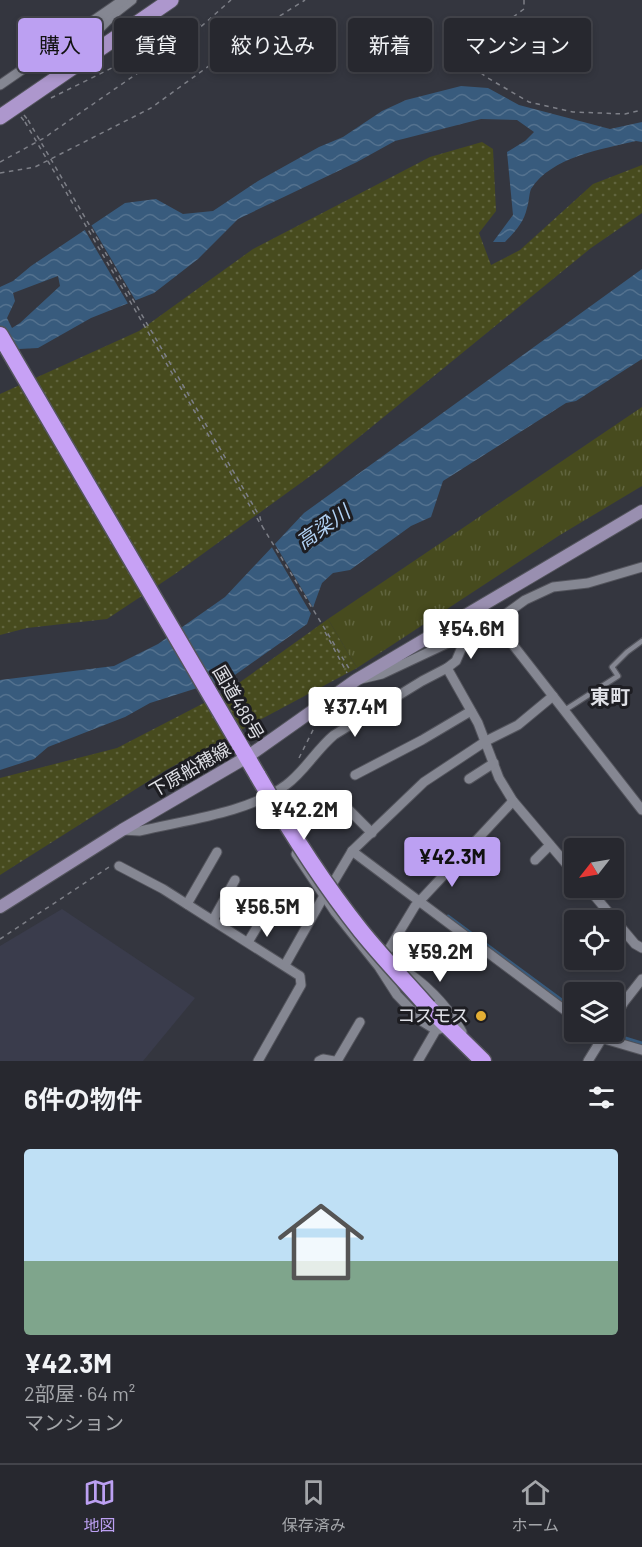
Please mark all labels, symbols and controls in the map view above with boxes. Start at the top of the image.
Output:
chip: 購入 [18,18,102,72]
chip: 賃貸 [114,18,198,72]
chip: 絞り込み [210,18,336,72]
chip: 新着 [348,18,432,72]
chip: マンション [444,18,591,72]
water label: 高梁川 [291,498,356,553]
pin: ¥54.6M [422,609,520,660]
text: ¥54.6M [437,616,505,640]
street label: 国道486号 [209,661,269,744]
district label: 東町 [590,684,630,708]
pin: ¥37.4M [306,687,404,738]
text: ¥37.4M [323,694,387,718]
street label: 下原船穂線 [145,737,234,801]
pin: ¥42.2M [255,790,353,841]
text: ¥42.2M [270,797,338,821]
pin: ¥42.3M [403,837,501,888]
north arrow [564,838,624,898]
map controls [564,838,624,1042]
text: ¥42.3M [418,844,486,868]
pin: ¥56.5M [218,887,316,938]
text: ¥56.5M [234,894,300,918]
button: locate [564,910,624,970]
pin: ¥59.2M [391,932,489,983]
text: ¥59.2M [407,939,473,963]
button: layers [564,982,624,1042]
place label: コスモス [397,1004,469,1026]
marker: コスモス [474,1009,488,1023]
icon: filters [585,1081,618,1114]
text: 6件の物件 [24,1083,142,1114]
icon: home [267,1188,375,1296]
text: ¥42.3M [24,1347,112,1378]
text: 2部屋 · 64 m² [24,1381,135,1405]
text: マンション [24,1410,124,1434]
tab: 地図 [83,1476,116,1536]
tab: 保存済み [282,1476,346,1536]
tab: ホーム [512,1476,559,1536]

